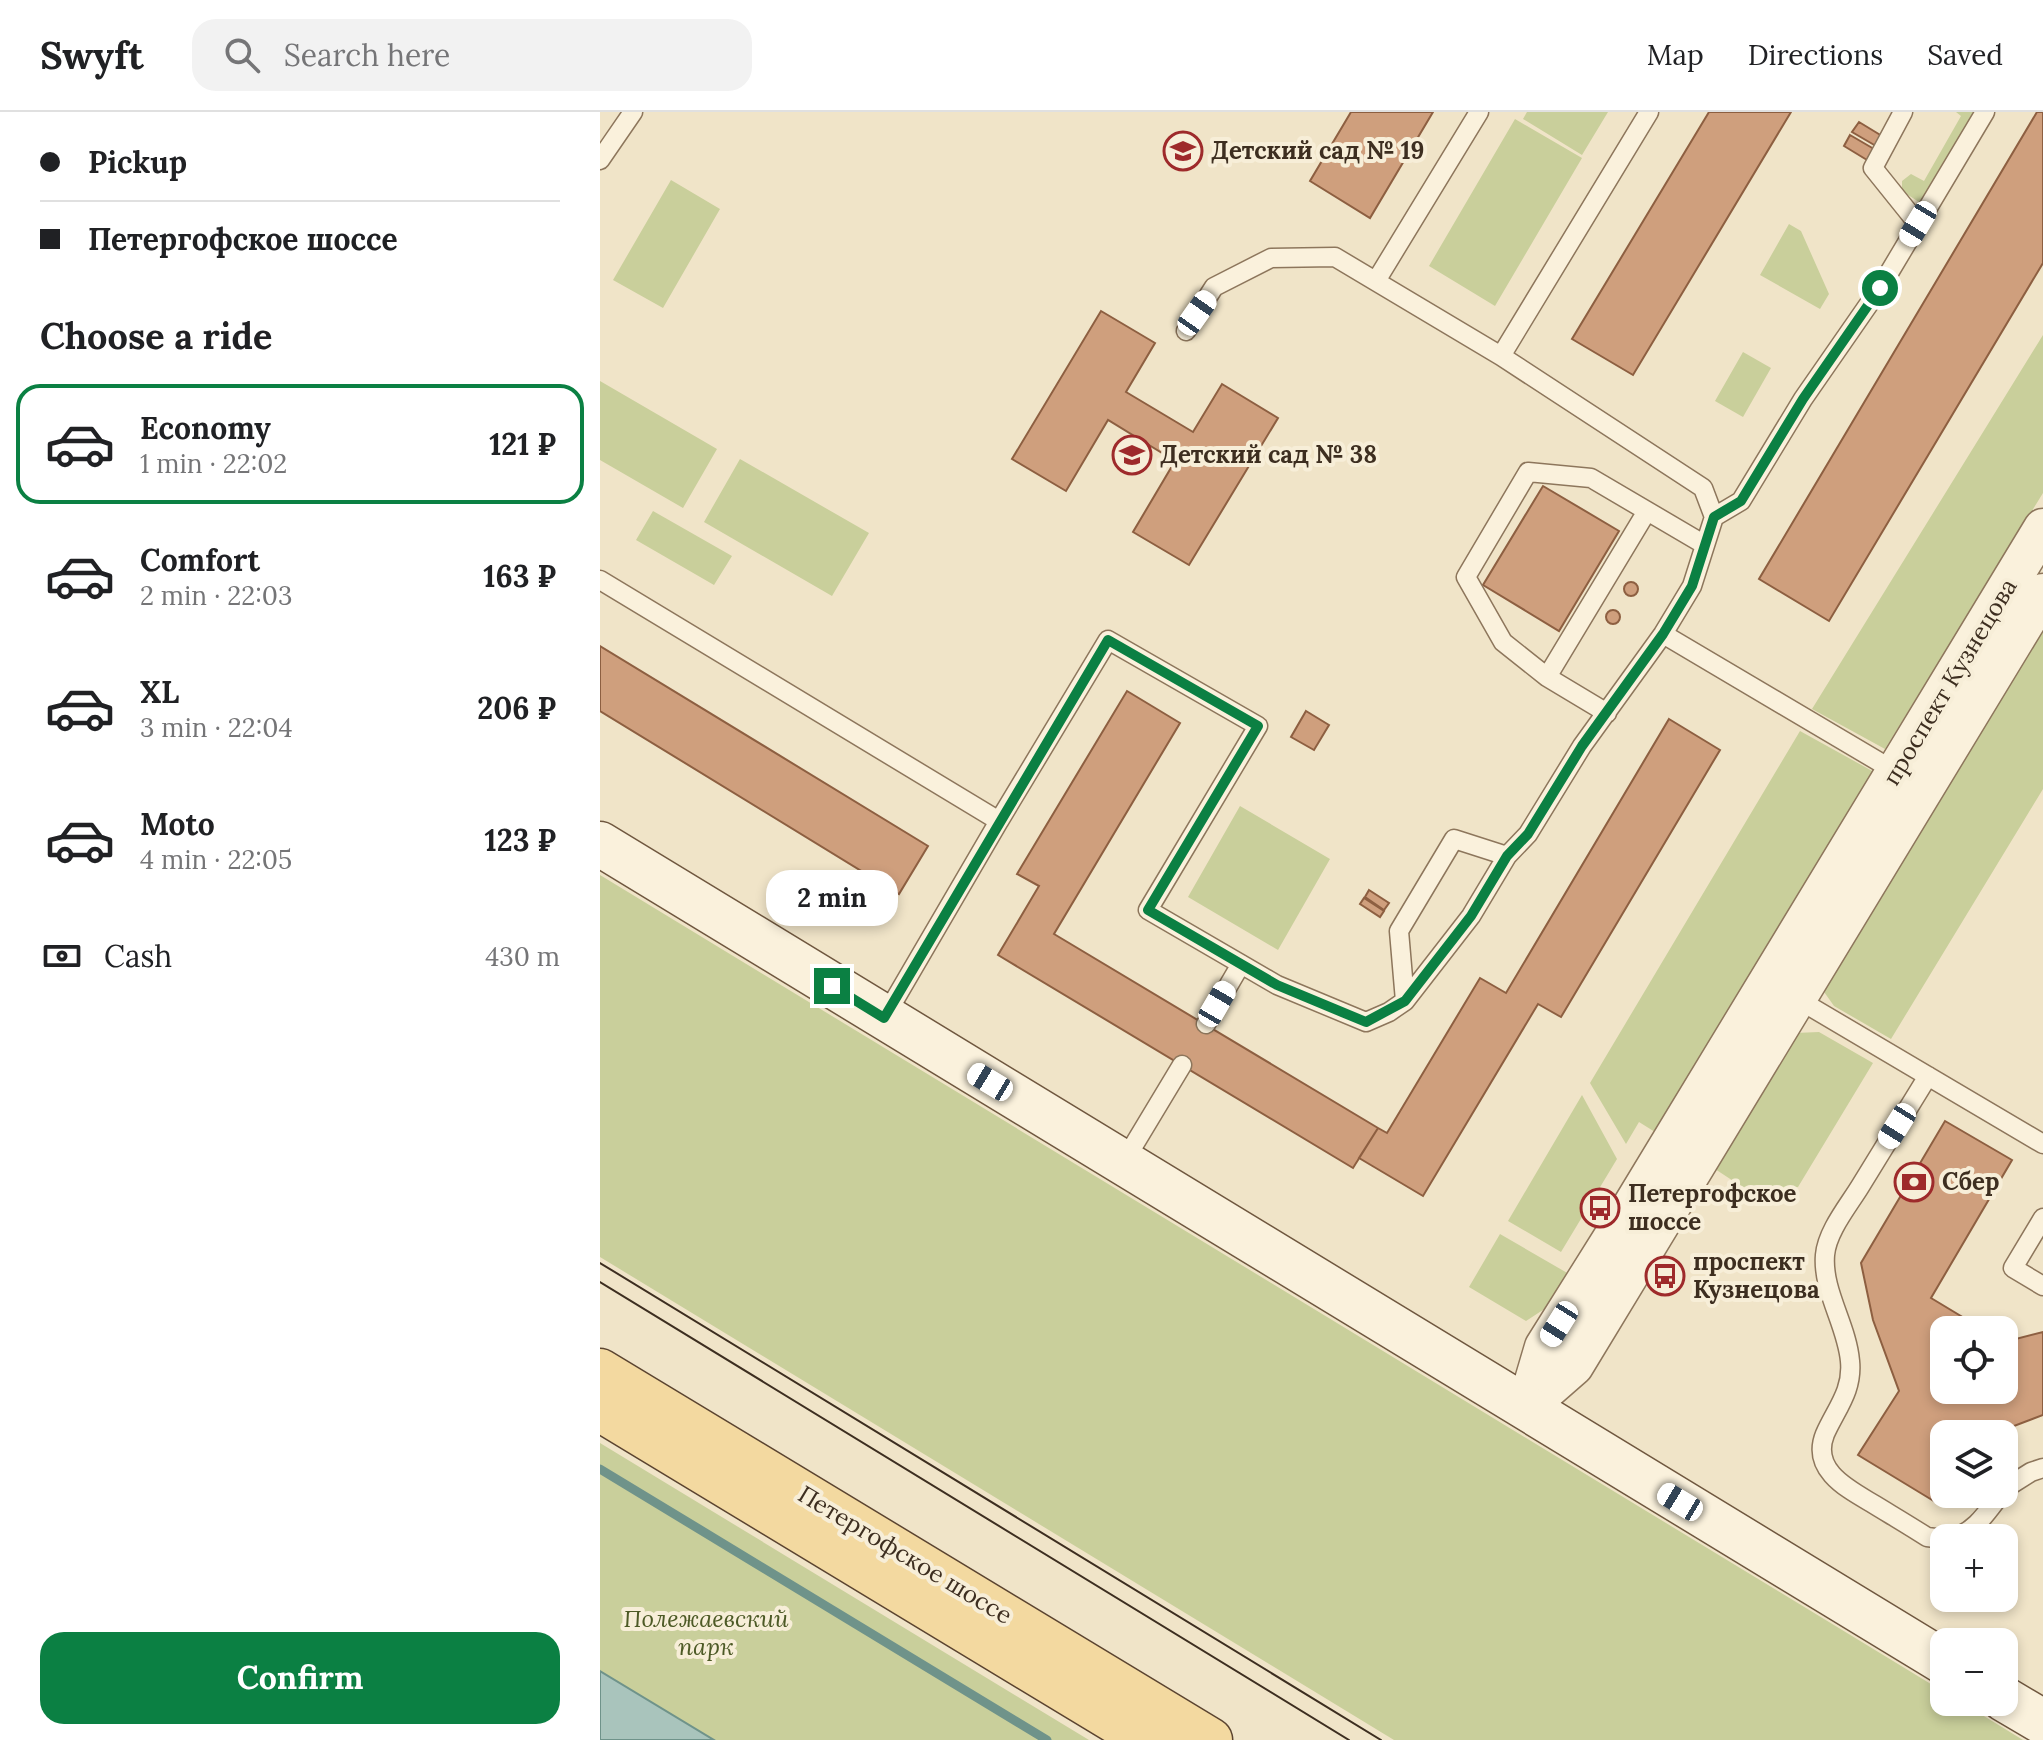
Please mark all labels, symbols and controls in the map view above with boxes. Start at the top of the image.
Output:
search box [192,19,752,91]
text: Swyft [40,31,144,79]
icon: search [220,33,264,77]
text: Search here [284,36,450,74]
text: Map [1647,37,1704,73]
text: Directions [1748,37,1883,73]
text: Saved [1927,37,2003,73]
school or university icon: Детский сад № 19 [1162,130,1204,172]
place label: Детский сад № 19 [1211,135,1424,166]
text: Pickup [88,143,187,181]
car [1895,197,1941,251]
text: Петергофское шоссе [88,220,398,258]
route start [1862,270,1898,306]
car [1173,286,1221,340]
text: Choose a ride [40,313,272,359]
icon: car [44,408,116,480]
text: Economy [140,409,271,447]
text: 121 ₽ [489,425,556,463]
school or university icon: Детский сад № 38 [1111,434,1153,476]
place label: Детский сад № 38 [1160,439,1377,470]
text: 1 min · 22:02 [140,447,287,480]
icon: car [44,540,116,612]
text: Comfort [140,541,260,579]
text: 163 ₽ [483,557,556,595]
street label: проспект Кузнецова [1876,573,2024,791]
text: 2 min · 22:03 [140,579,292,612]
icon: car [44,672,116,744]
text: XL [140,673,179,711]
text: 206 ₽ [477,689,556,727]
text: 3 min · 22:04 [140,711,293,744]
icon: car [44,804,116,876]
text: Moto [140,805,215,843]
text: 123 ₽ [485,821,556,859]
text: 4 min · 22:05 [140,843,292,876]
callout: 2 min [766,870,898,926]
text: 2 min [797,881,867,914]
icon: cash [40,934,84,978]
text: Cash [104,937,172,975]
text: 430 m [485,940,560,973]
route end [814,968,850,1004]
car [1195,977,1239,1031]
car [963,1059,1017,1105]
car [1874,1099,1920,1153]
bank icon: Сбер [1893,1161,1935,1203]
place label: Сбер [1942,1166,1999,1197]
place label: Петергофское шоссе [1628,1178,1796,1237]
bus stop icon: Петергофское шоссе [1579,1187,1621,1229]
place label: проспект Кузнецова [1693,1246,1820,1305]
bus stop icon: проспект Кузнецова [1644,1255,1686,1297]
car [1536,1297,1582,1351]
map controls [1930,1316,2018,1716]
button: locate [1930,1316,2018,1404]
button: layers [1930,1420,2018,1508]
street label: Петергофское шоссе [793,1478,1018,1631]
car [1653,1479,1707,1525]
button: + [1930,1524,2018,1612]
park label: Полежаевский парк [623,1603,789,1662]
button: − [1930,1628,2018,1716]
button: Confirm [40,1632,560,1724]

